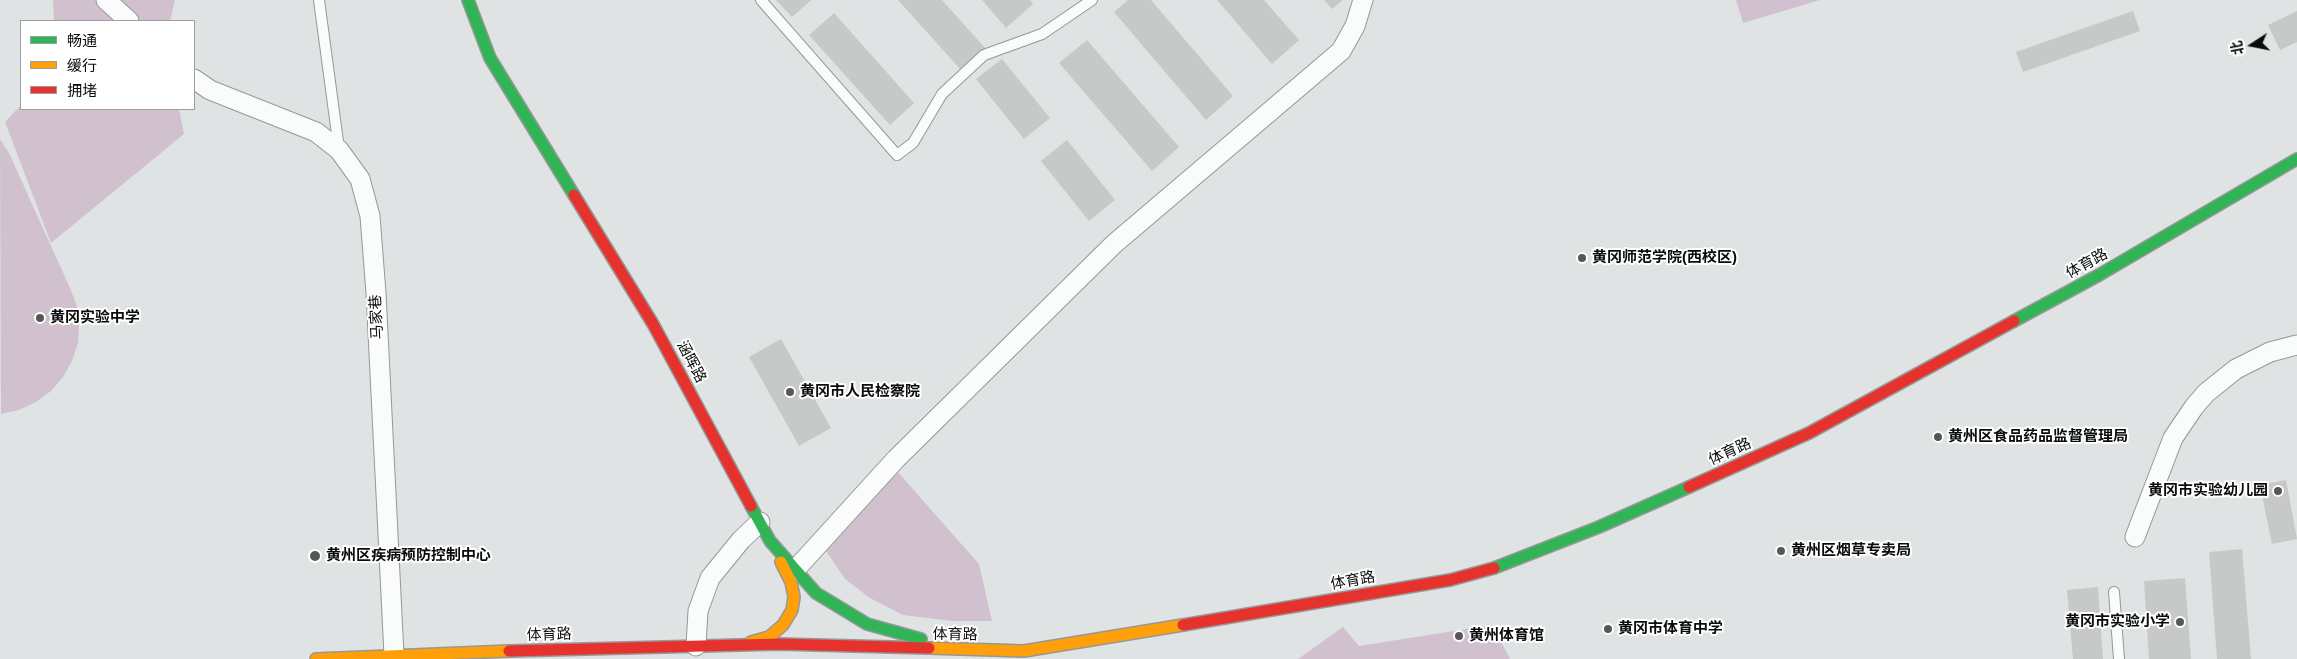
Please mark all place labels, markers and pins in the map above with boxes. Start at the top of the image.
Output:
place label: 黄冈师范学院(西校区) [1592,249,1737,267]
marker: 黄冈师范学院(西校区) [1576,252,1588,264]
place label: 黄冈实验中学 [50,309,140,327]
marker: 黄冈实验中学 [34,312,46,324]
place label: 黄冈市人民检察院 [800,383,920,401]
marker: 黄冈市人民检察院 [784,386,796,398]
place label: 黄州区食品药品监督管理局 [1948,428,2128,446]
marker: 黄州区食品药品监督管理局 [1932,431,1944,443]
place label: 黄冈市实验幼儿园 [2148,482,2268,500]
marker: 黄冈市实验幼儿园 [2272,485,2284,497]
place label: 黄州区烟草专卖局 [1791,542,1911,560]
marker: 黄州区烟草专卖局 [1775,545,1787,557]
place label: 黄州区疾病预防控制中心 [326,547,491,565]
marker: 黄州区疾病预防控制中心 [308,549,322,563]
place label: 黄冈市实验小学 [2065,613,2170,631]
marker: 黄冈市实验小学 [2174,616,2186,628]
place label: 黄冈市体育中学 [1618,620,1723,638]
marker: 黄冈市体育中学 [1602,623,1614,635]
place label: 黄州体育馆 [1469,627,1544,645]
marker: 黄州体育馆 [1453,630,1465,642]

